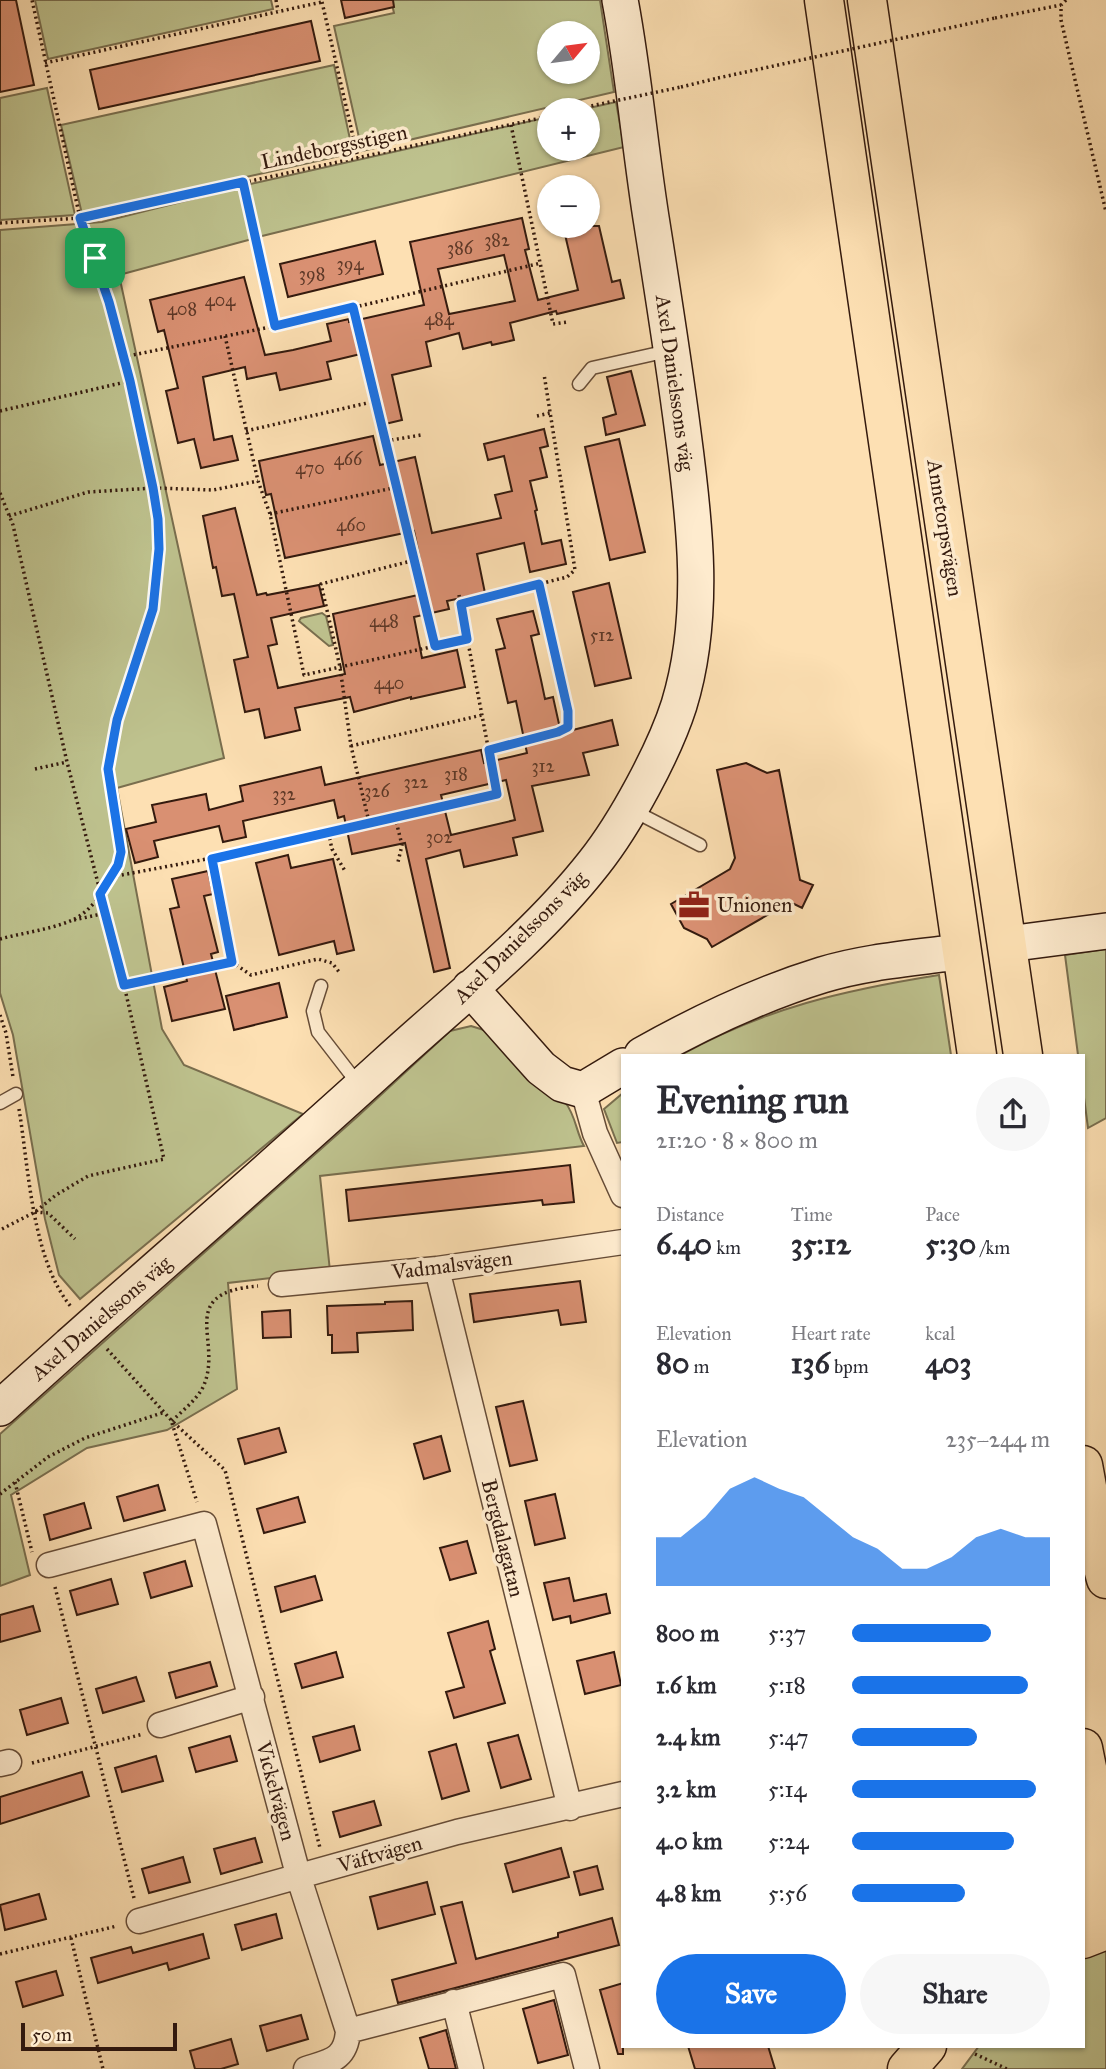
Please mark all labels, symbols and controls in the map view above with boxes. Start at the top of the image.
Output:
north arrow [537,21,600,84]
map controls [537,21,600,238]
button: + [537,98,600,161]
street label: Lindeborgsstigen [258,119,410,175]
button: − [537,175,600,238]
pin [65,228,125,288]
house number: 382 [484,229,510,251]
house number: 386 [447,237,474,259]
icon: arrive [76,239,114,277]
house number: 394 [337,253,364,275]
house number: 398 [299,263,325,285]
house number: 404 [205,289,236,311]
street label: Axel Danielssons väg [650,292,700,473]
house number: 408 [167,298,197,320]
house number: 484 [424,308,455,330]
house number: 466 [334,448,363,470]
house number: 470 [295,457,325,479]
street label: Annetorpsvägen [921,457,969,598]
house number: 460 [336,514,366,536]
house number: 448 [369,610,399,632]
house number: 512 [590,624,614,646]
house number: 440 [374,672,404,694]
house number: 312 [531,755,555,777]
house number: 318 [444,763,468,785]
house number: 322 [404,771,429,793]
house number: 326 [364,780,390,802]
house number: 332 [272,783,296,805]
house number: 302 [426,826,452,848]
street label: Axel Danielssons väg [447,865,592,1010]
office icon: Unionen [677,888,711,922]
place label: Unionen [717,892,792,918]
text: Evening run [656,1077,849,1123]
button: share [976,1077,1050,1151]
text: 21:20 · 8 × 800 m [656,1126,818,1154]
text: Distance [656,1203,724,1226]
text: Time [791,1203,833,1226]
text: Pace [925,1203,960,1226]
text: 6.40 [656,1226,712,1262]
text: 35:12 [791,1226,851,1262]
text: 5:30 [925,1226,976,1262]
text: km [712,1236,741,1259]
text: /km [976,1236,1010,1259]
street label: Vadmalsvägen [389,1245,514,1285]
street label: Axel Danielssons väg [25,1250,177,1387]
text: Elevation [656,1322,731,1345]
text: Heart rate [791,1322,871,1345]
text: kcal [925,1322,955,1345]
text: 80 [656,1345,689,1381]
text: 136 [791,1345,830,1381]
text: 403 [925,1345,972,1381]
text: m [689,1355,709,1378]
text: bpm [830,1355,869,1378]
text: Elevation [656,1425,747,1453]
text: 235–244 m [945,1425,1050,1453]
street label: Bergdalagatan [476,1476,530,1600]
text: 800 m [656,1619,719,1647]
text: 5:37 [768,1619,806,1647]
text: 1.6 km [656,1671,717,1699]
text: 5:18 [768,1671,806,1699]
text: 2.4 km [656,1723,721,1751]
text: 5:47 [768,1723,809,1751]
street label: Vickelvägen [250,1738,302,1843]
text: 3.2 km [656,1775,716,1803]
text: 5:14 [768,1775,806,1803]
text: 4.0 km [656,1827,722,1855]
text: 5:24 [768,1827,809,1855]
street label: Väftvägen [334,1830,425,1879]
text: 4.8 km [656,1879,721,1907]
text: 5:56 [768,1879,807,1907]
button: Save [656,1954,846,2034]
button: Share [860,1954,1050,2034]
scale bar [21,2020,177,2052]
text: 50 m [32,2023,72,2046]

